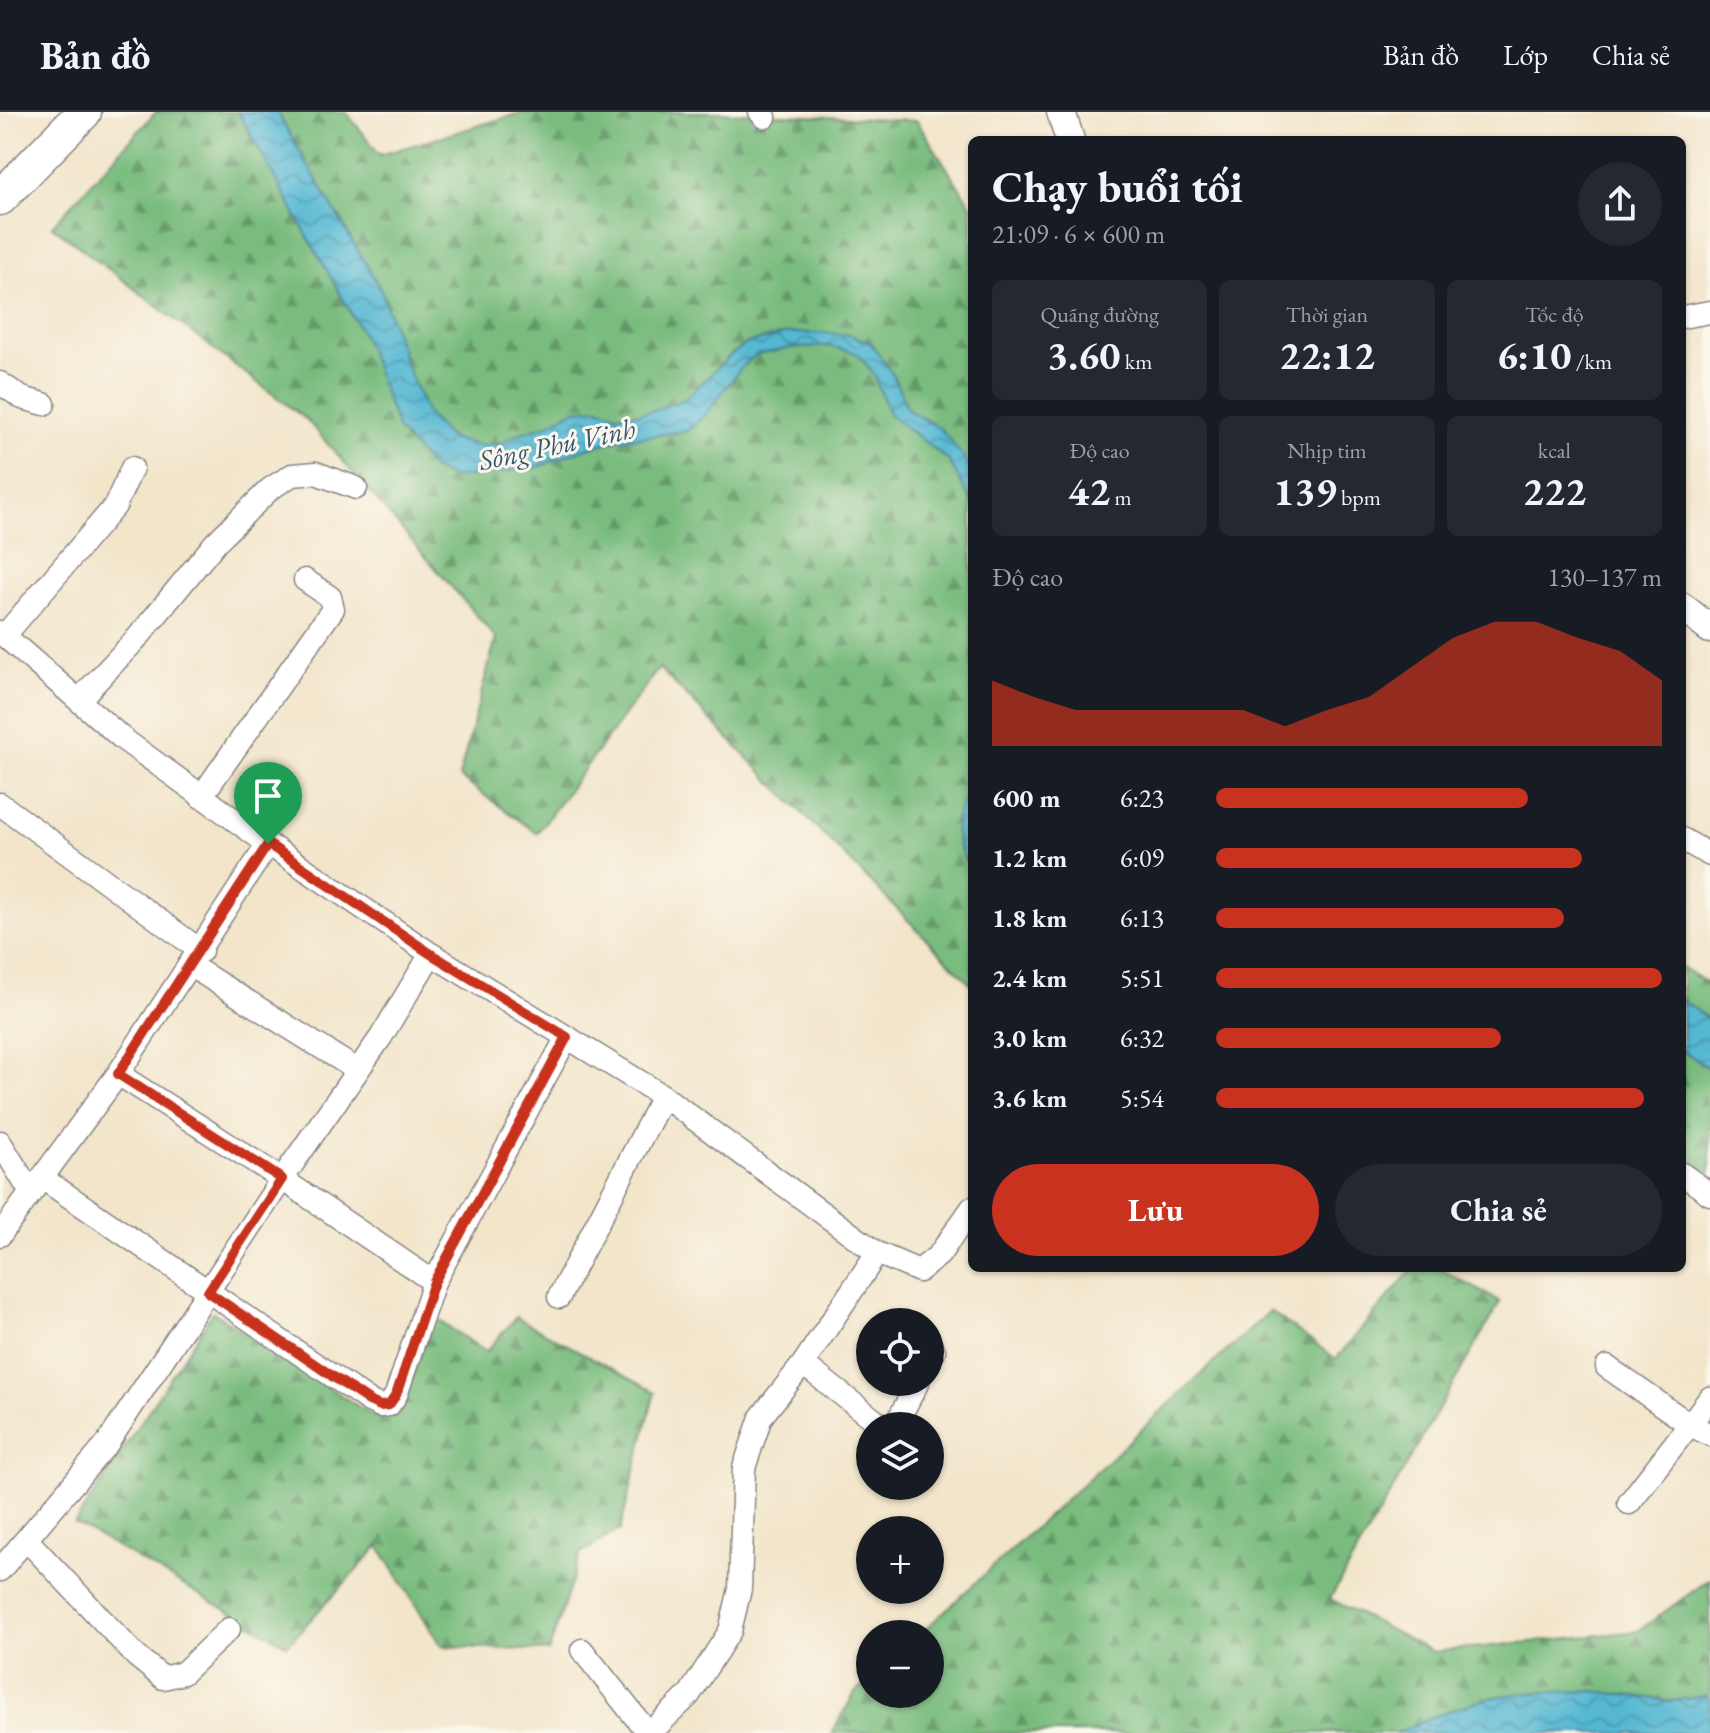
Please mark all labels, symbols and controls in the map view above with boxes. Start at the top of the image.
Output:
text: Bản đồ [40,31,150,80]
text: Bản đồ [1383,37,1459,73]
text: Lớp [1503,37,1548,73]
text: Chia sẻ [1592,37,1670,73]
text: Chạy buổi tối [992,158,1243,215]
button: share [1578,162,1662,246]
text: 21:09 · 6 × 600 m [992,217,1165,251]
text: Quãng đường [1040,300,1159,329]
text: Thời gian [1286,300,1368,329]
text: Tốc độ [1525,300,1584,329]
text: 3.60 [1047,329,1120,381]
text: 22:12 [1279,329,1375,381]
text: 6:10 [1497,329,1571,381]
text: km [1120,347,1152,376]
text: /km [1571,347,1612,376]
water label: Sông Phú Vinh [474,410,639,478]
text: Độ cao [1070,436,1130,465]
text: Nhịp tim [1287,436,1367,465]
text: kcal [1538,436,1571,465]
text: 42 [1068,465,1110,517]
text: 139 [1273,465,1337,517]
text: 222 [1523,465,1586,517]
text: m [1110,483,1132,512]
text: bpm [1337,483,1381,512]
text: Độ cao [992,560,1063,594]
text: 130–137 m [1547,560,1662,594]
pin [234,762,302,844]
icon: arrive [246,774,290,818]
text: 600 m [992,781,1060,815]
text: 6:23 [1120,781,1164,815]
text: 1.2 km [992,841,1067,875]
text: 6:09 [1120,841,1164,875]
text: 1.8 km [992,901,1067,935]
text: 6:13 [1120,901,1164,935]
text: 2.4 km [992,961,1067,995]
text: 5:51 [1120,961,1164,995]
text: 3.0 km [992,1021,1067,1055]
text: 6:32 [1120,1021,1164,1055]
text: 3.6 km [992,1081,1067,1115]
text: 5:54 [1120,1081,1164,1115]
button: Lưu [992,1164,1319,1256]
button: Chia sẻ [1335,1164,1662,1256]
map controls [856,1308,944,1708]
button: locate [856,1308,944,1396]
button: layers [856,1412,944,1500]
button: + [856,1516,944,1604]
button: − [856,1620,944,1708]

